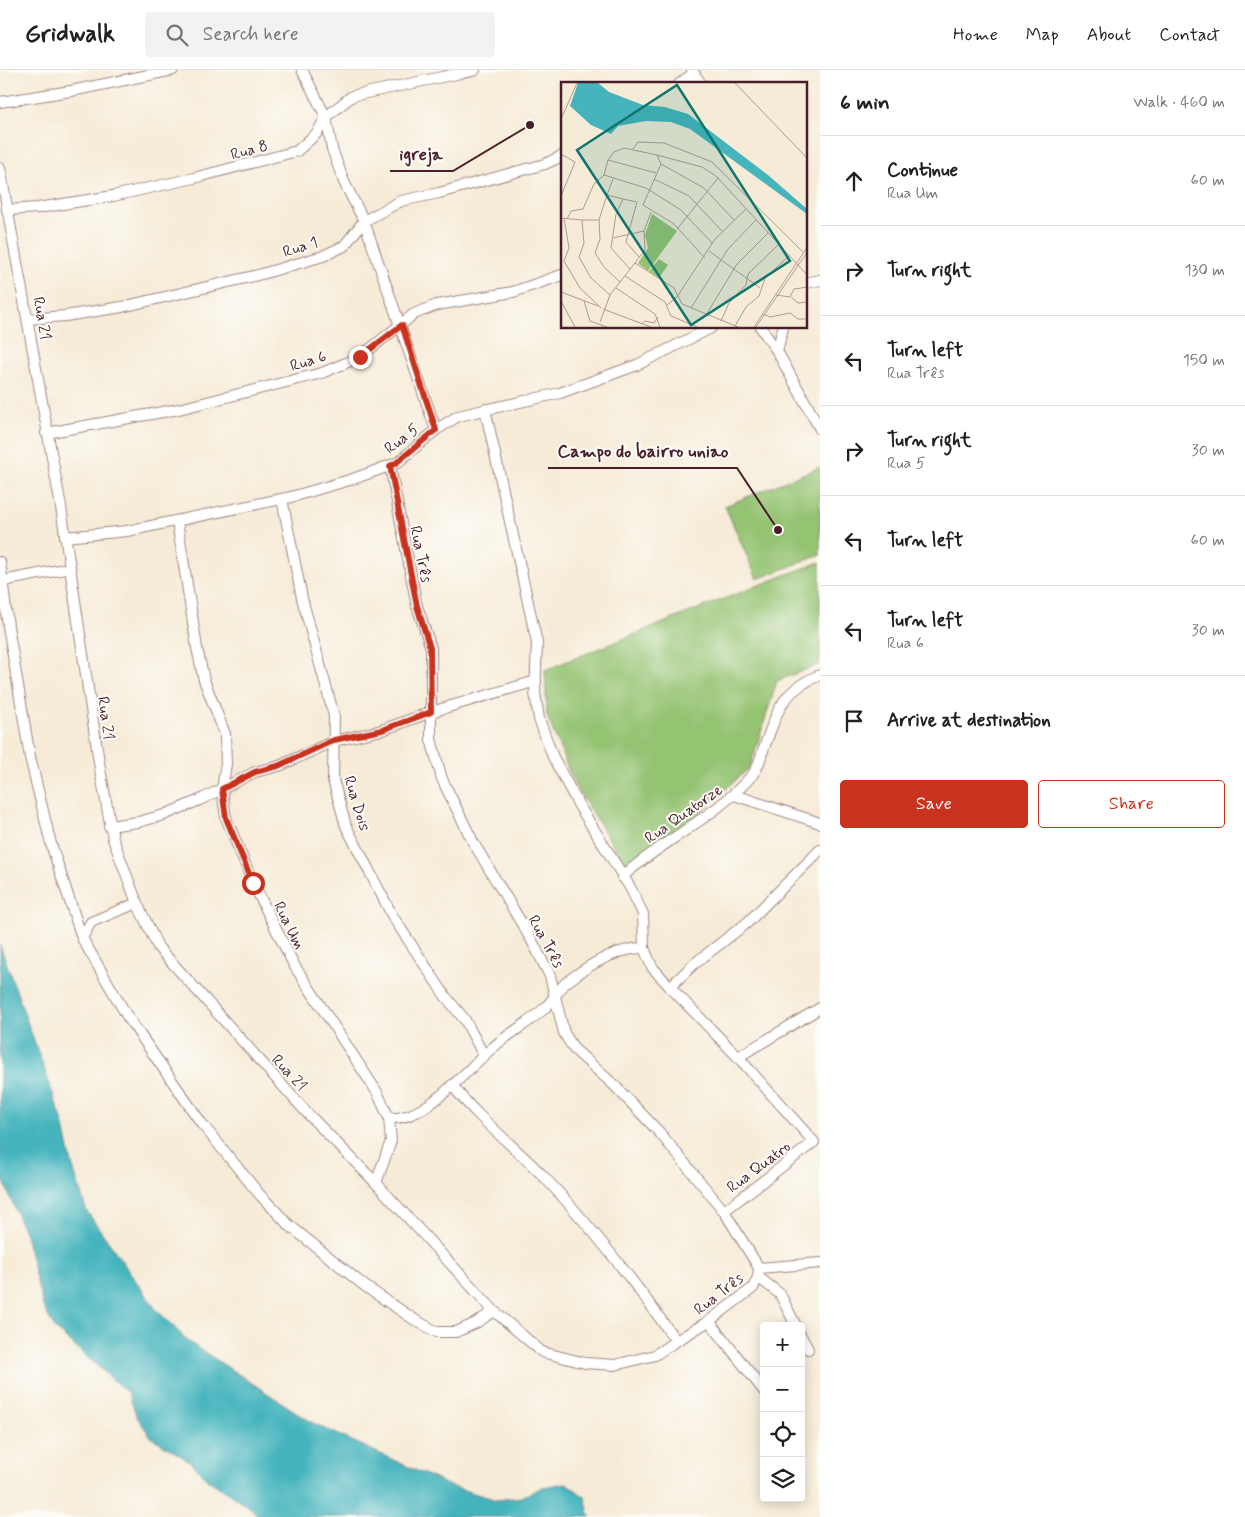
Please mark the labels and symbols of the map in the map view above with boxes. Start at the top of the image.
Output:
inset map [561,82,808,329]
street label: Rua 8 [228,135,270,165]
callout: igreja [390,138,453,171]
text: igreja [399,143,444,167]
street label: Rua 1 [280,232,321,263]
street label: Rua 21 [27,295,56,341]
street label: Rua 6 [288,346,329,377]
route end [349,346,372,369]
street label: Rua 5 [380,419,424,459]
callout: Campo do bairro uniao [548,435,737,468]
text: Campo do bairro uniao [558,440,729,464]
street label: Rua Três [404,524,437,585]
street label: Rua 21 [92,695,119,741]
street label: Rua Dois [338,773,375,834]
street label: Rua Quatorze [641,779,727,849]
route start [242,872,265,895]
street label: Rua Um [268,898,309,953]
street label: Rua Três [523,911,569,972]
street label: Rua 21 [266,1050,311,1096]
street label: Rua Quatro [723,1136,795,1198]
street label: Rua Três [690,1268,748,1320]

